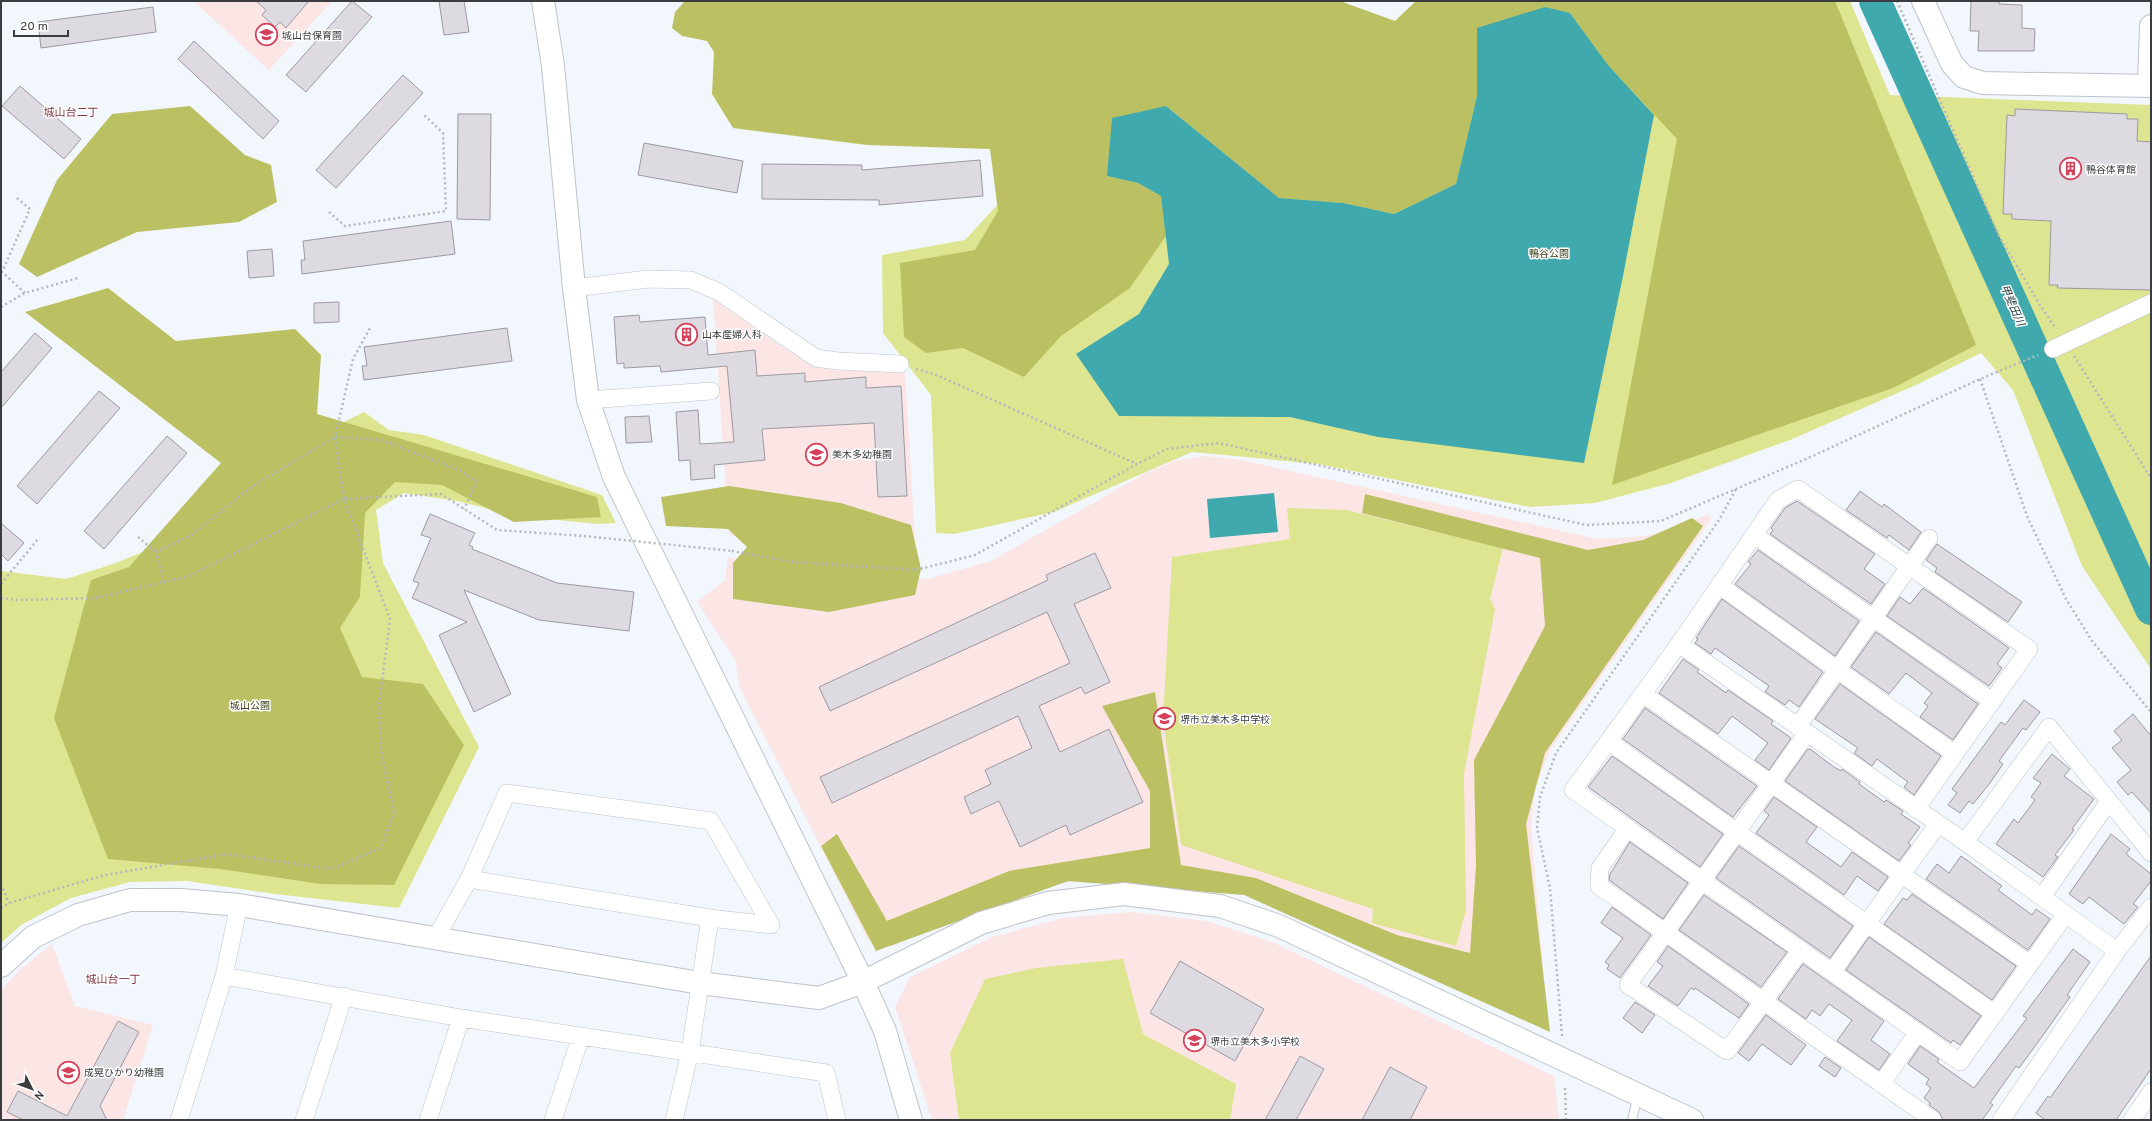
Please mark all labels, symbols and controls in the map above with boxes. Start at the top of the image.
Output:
scale bar [14,12,68,38]
text: 20 m [20,19,48,35]
school or university icon: 城山台保育園 [253,22,279,48]
place label: 城山台保育園 [282,30,342,43]
district label: 城山台二丁 [44,106,99,120]
building icon: 鴨谷体育館 [2057,156,2083,182]
place label: 鴨谷体育館 [2086,164,2136,177]
park label: 鴨谷公園 [1529,248,1569,261]
water label: 甲斐田川 [1997,282,2028,329]
building icon: 山本産婦人科 [674,321,700,347]
place label: 山本産婦人科 [702,329,762,342]
school or university icon: 美木多幼稚園 [803,441,829,467]
place label: 美木多幼稚園 [832,449,892,462]
park label: 城山公園 [230,700,270,713]
school or university icon: 堺市立美木多中学校 [1151,706,1177,732]
place label: 堺市立美木多中学校 [1180,714,1270,727]
district label: 城山台一丁 [86,973,141,987]
school or university icon: 堺市立美木多小学校 [1181,1028,1207,1054]
place label: 堺市立美木多小学校 [1210,1036,1300,1049]
school or university icon: 成晃ひかり幼稚園 [56,1059,82,1085]
place label: 成晃ひかり幼稚園 [84,1067,164,1080]
north arrow [12,1069,52,1109]
text: N [31,1087,47,1103]

